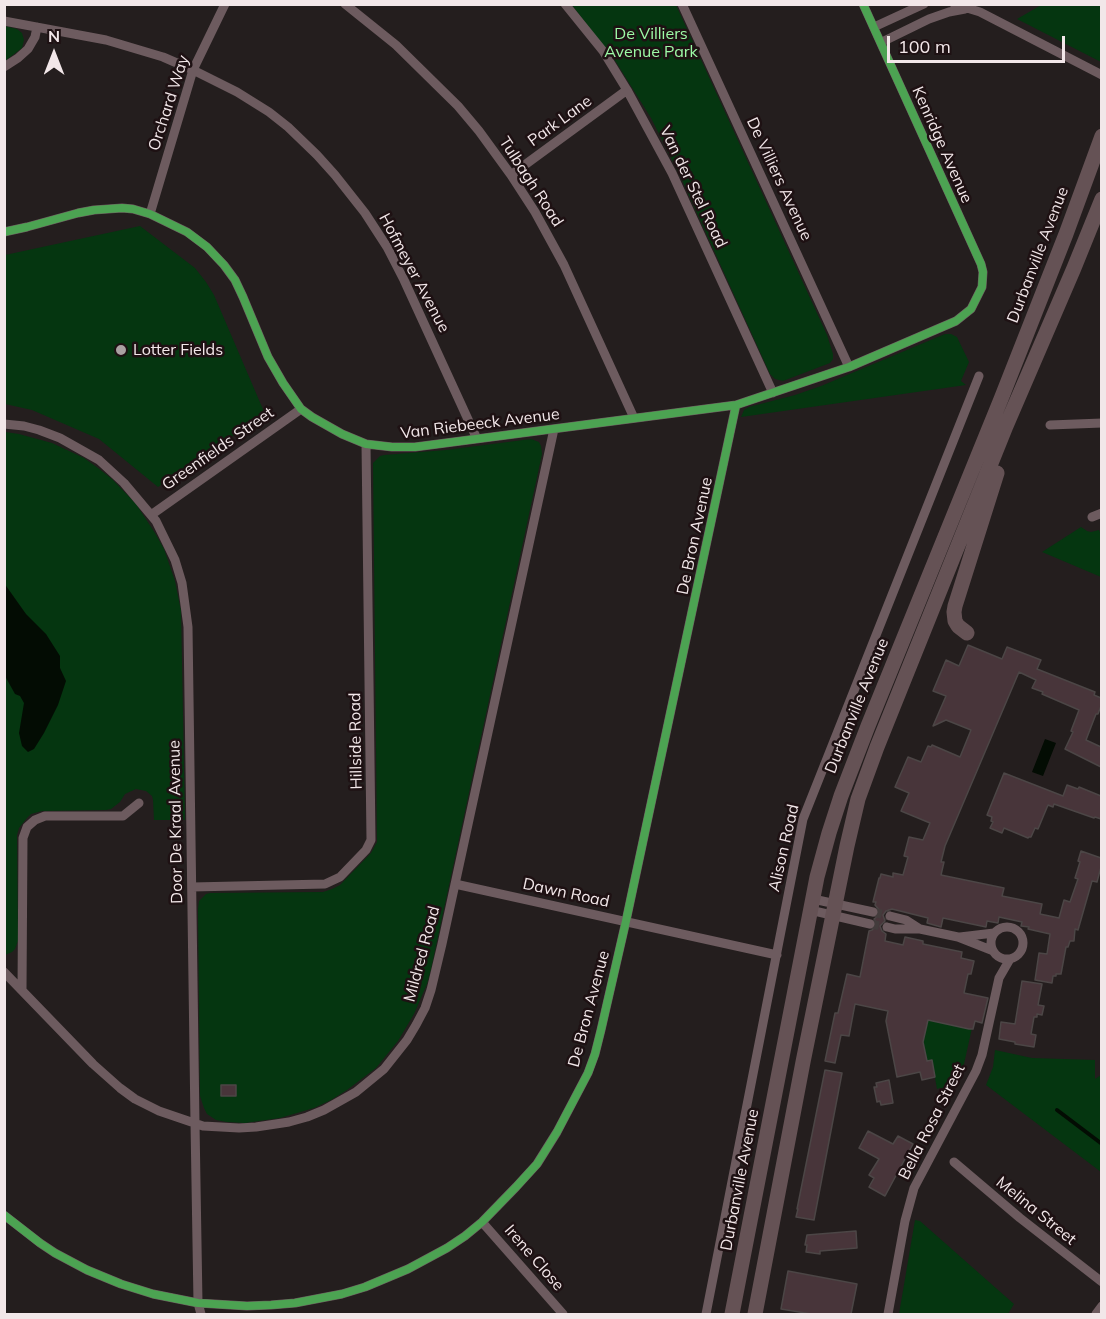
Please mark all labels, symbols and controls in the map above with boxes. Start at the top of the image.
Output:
north arrow [24,24,84,84]
park label: De Villiers Avenue Park [604,24,698,62]
scale bar [890,24,1068,62]
text: N [48,26,60,46]
text: 100 m [898,35,951,58]
street label: Orchard Way [145,53,193,153]
street label: Kenridge Avenue [908,84,976,206]
street label: Park Lane [524,91,596,151]
street label: De Villiers Avenue [742,114,816,244]
street label: Van der Stel Road [655,123,731,251]
street label: Tulbagh Road [495,134,567,230]
street label: Durbanville Avenue [1003,184,1073,326]
street label: Hofmeyer Avenue [374,210,454,336]
place label: Lotter Fields [133,340,223,360]
marker: Lotter Fields [114,343,128,357]
street label: Greenfields Street [158,403,278,495]
street label: Van Riebeeck Avenue [399,405,561,443]
street label: De Bron Avenue [673,475,717,597]
street label: Durbanville Avenue [821,636,893,776]
street label: Hillside Road [346,692,366,790]
street label: Door De Kraal Avenue [165,740,187,904]
street label: Alison Road [765,802,803,894]
street label: Dawn Road [521,874,611,912]
street label: Mildred Road [400,904,444,1004]
street label: De Bron Avenue [564,949,614,1069]
street label: Bella Rosa Street [895,1061,969,1183]
street label: Durbanville Avenue [717,1107,763,1253]
street label: Melina Street [992,1173,1080,1249]
street label: Irene Close [500,1221,568,1295]

